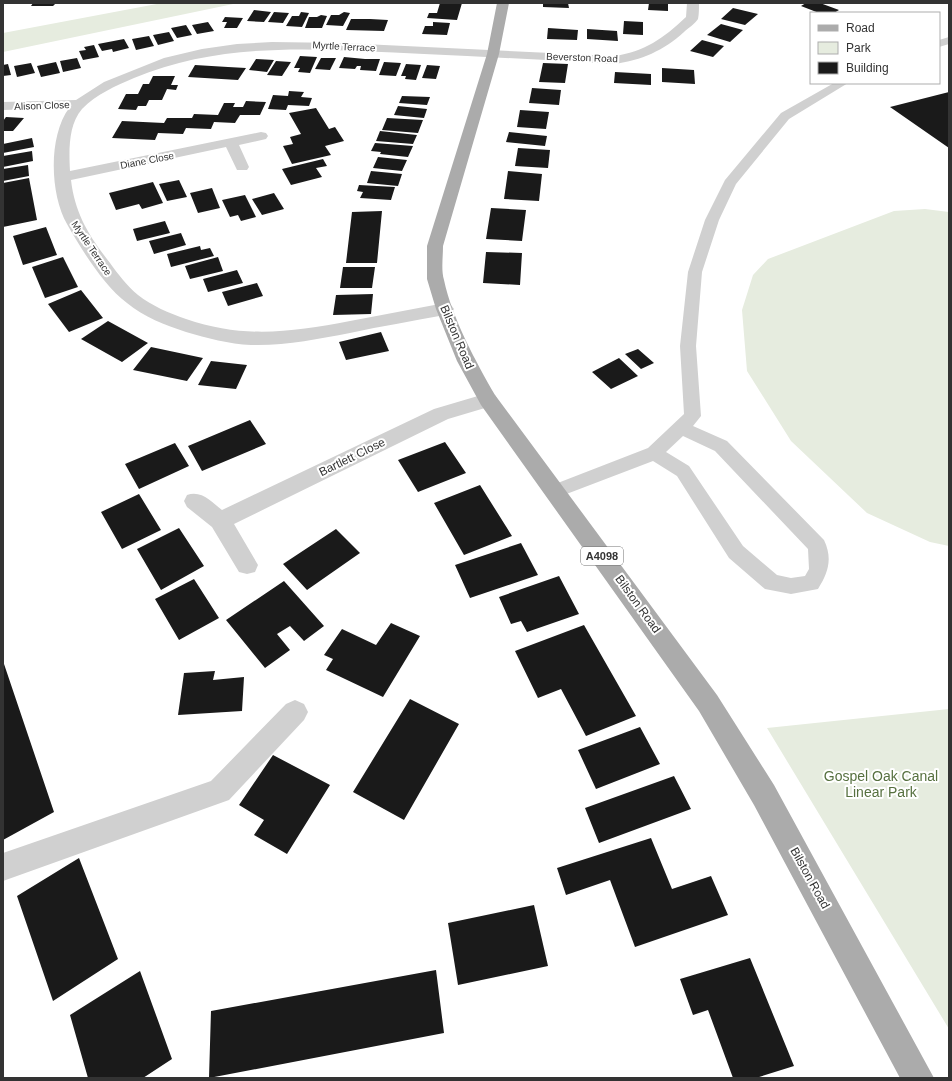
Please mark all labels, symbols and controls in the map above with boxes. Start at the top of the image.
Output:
legend [810,12,940,84]
text: Road [846,21,875,35]
street label: Myrtle Terrace [312,39,376,54]
text: Park [846,41,872,55]
street label: Beverston Road [546,51,618,64]
text: Building [846,61,889,75]
street label: Alison Close [14,99,70,112]
street label: Diane Close [119,150,175,171]
street label: Myrtle Terrace [69,219,114,278]
street label: Bilston Road [437,303,477,371]
street label: Bartlett Close [317,435,388,479]
road number: A4098 [581,547,623,565]
street label: Bilston Road [612,572,664,636]
park label: Gospel Oak Canal Linear Park [824,768,938,800]
street label: Bilston Road [787,845,833,911]

